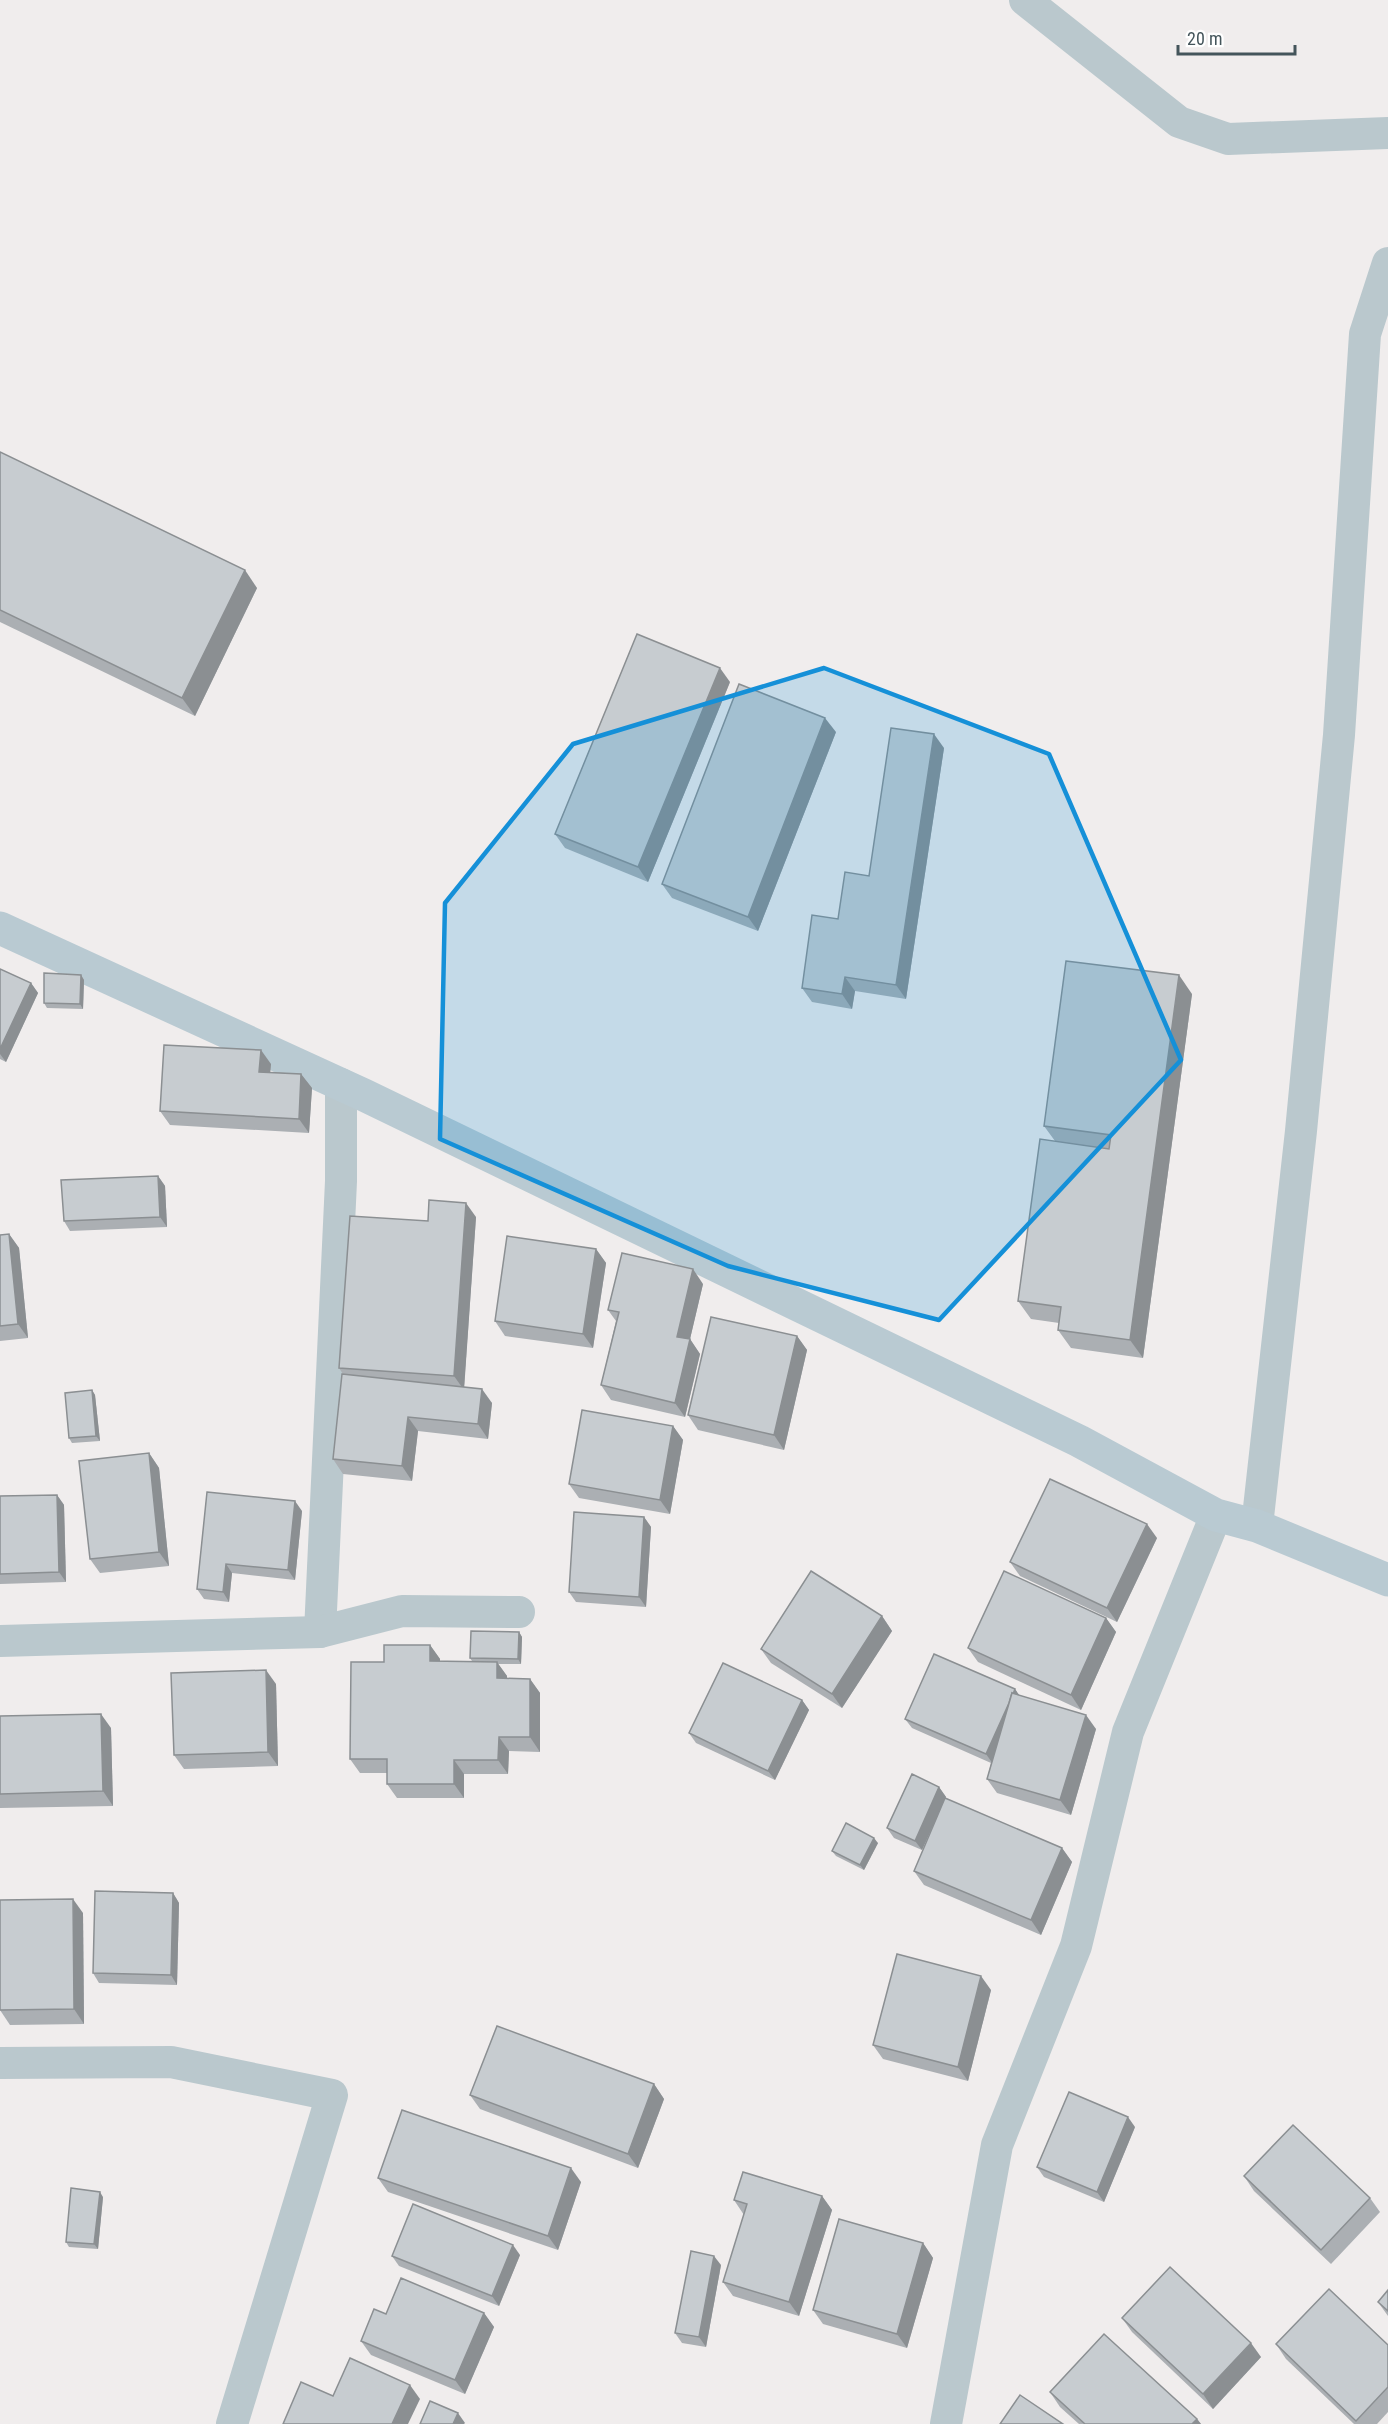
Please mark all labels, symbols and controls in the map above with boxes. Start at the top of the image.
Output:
scale bar [1178,18,1295,56]
text: 20 m [1187,28,1222,49]

